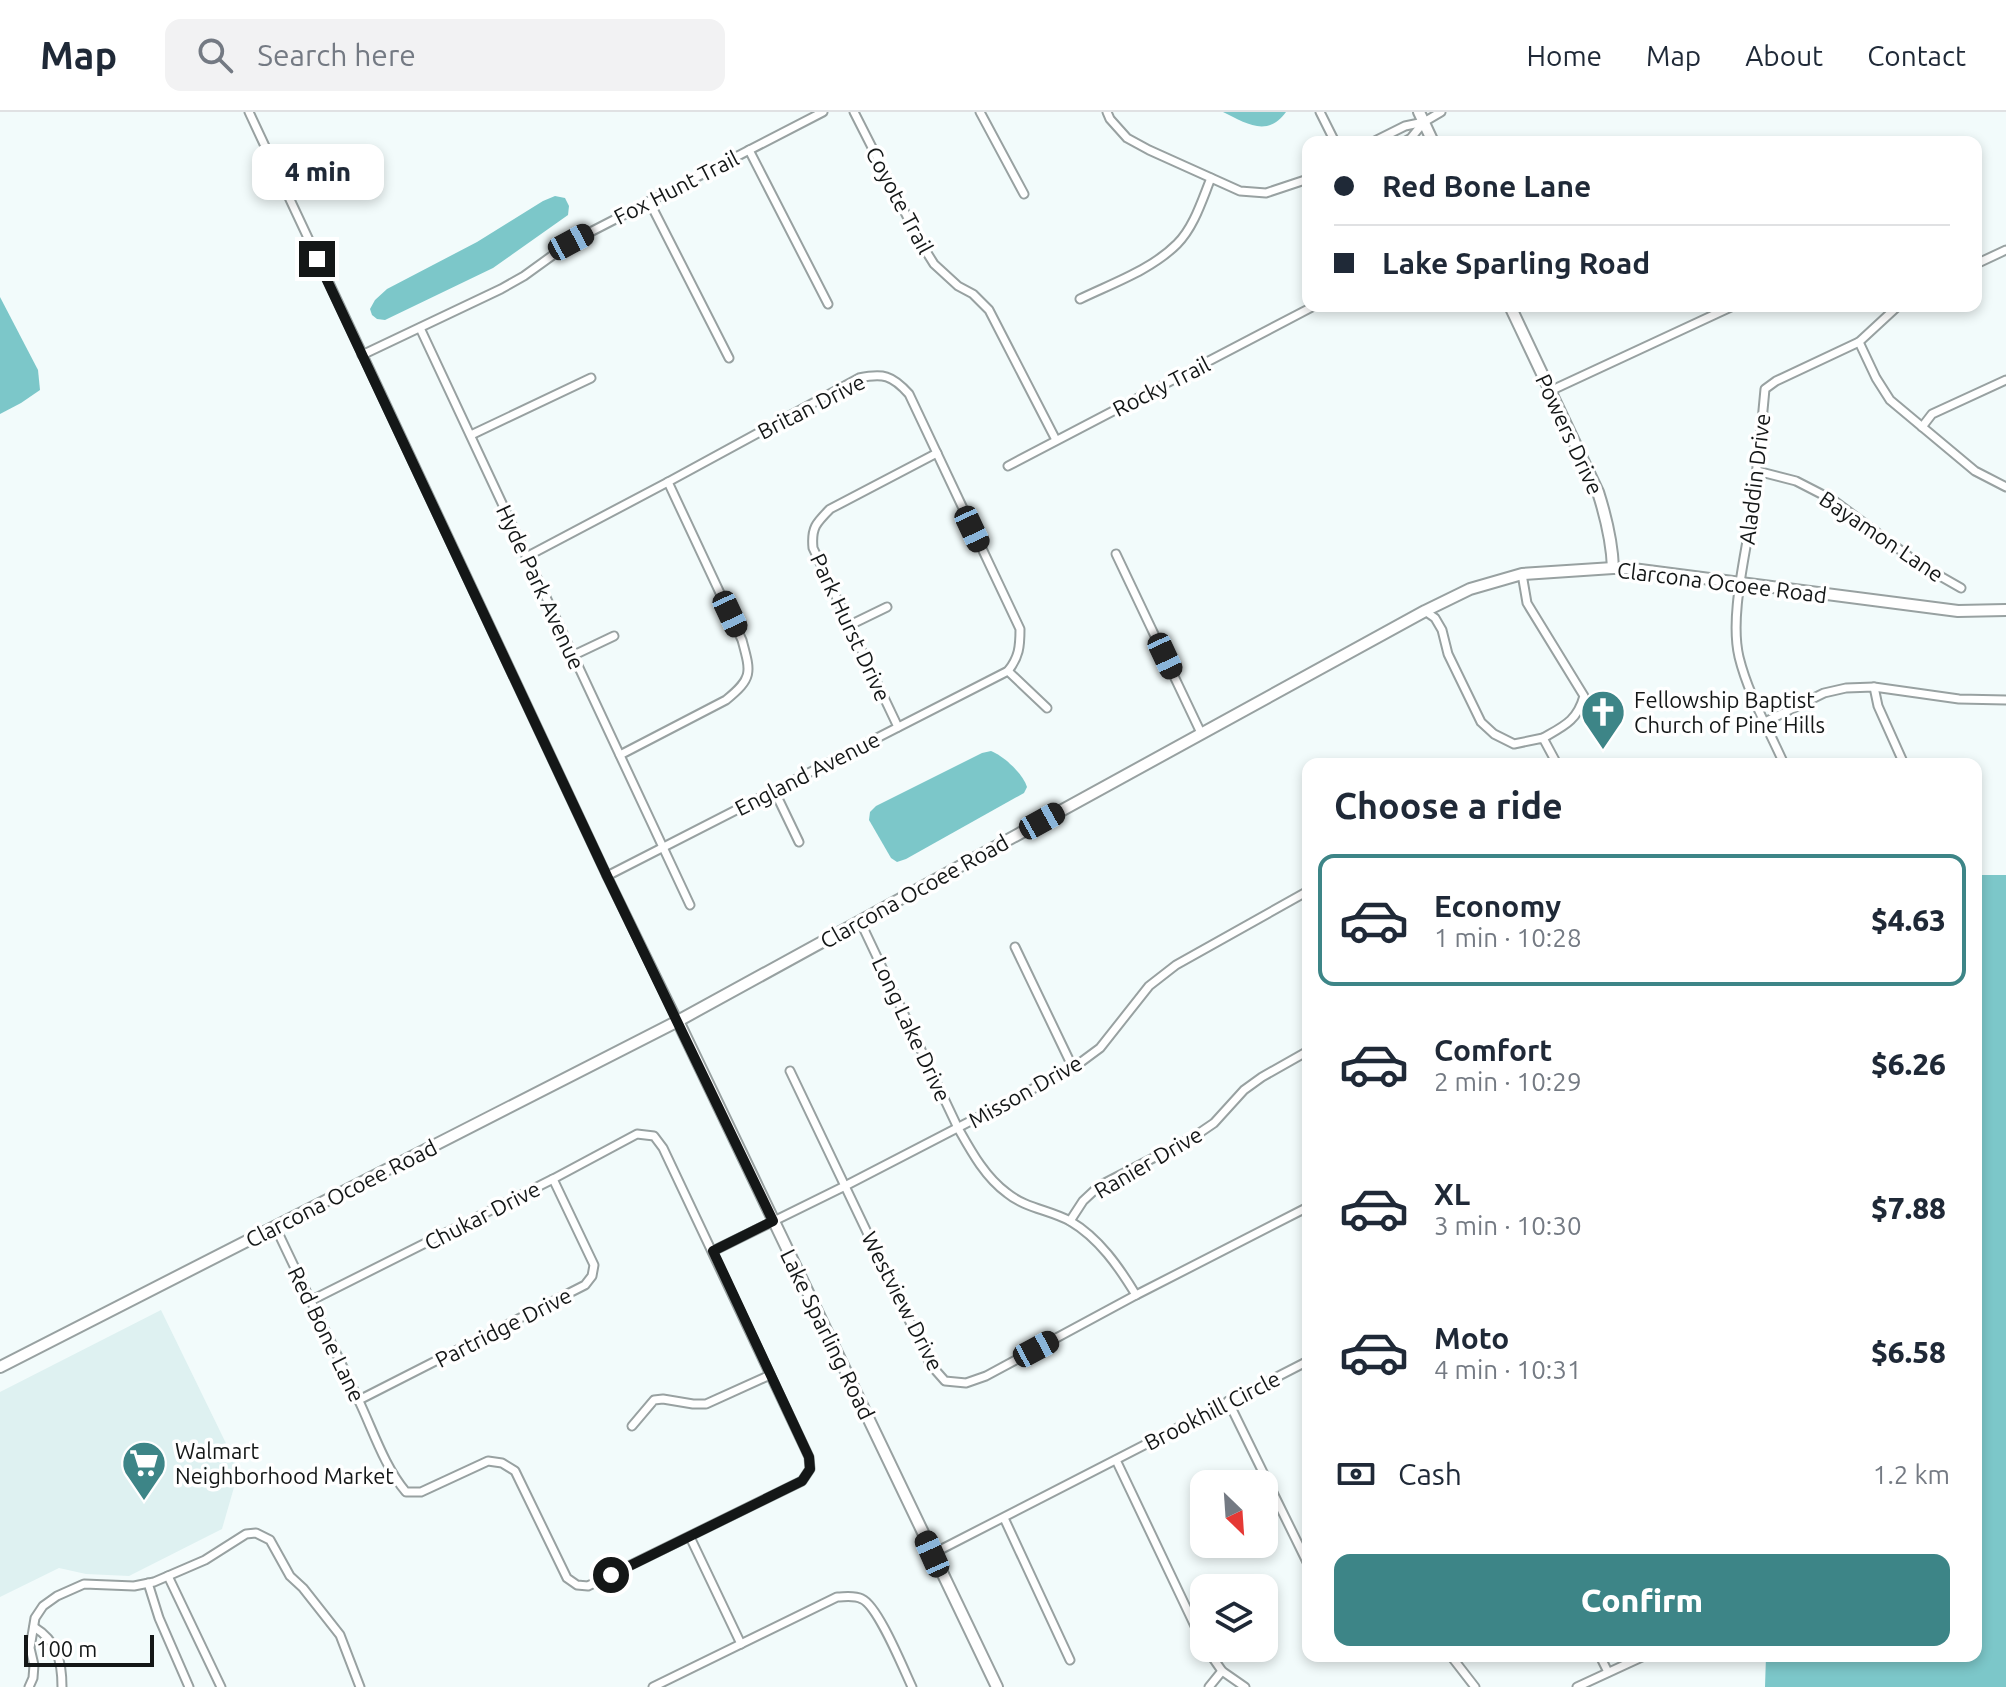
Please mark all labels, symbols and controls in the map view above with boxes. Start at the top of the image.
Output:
search box [165,19,725,91]
icon: search [193,33,237,77]
text: Map [40,34,117,76]
text: Search here [257,38,416,72]
text: Home [1527,40,1602,71]
text: Map [1646,40,1701,71]
text: About [1745,40,1823,71]
text: Contact [1867,40,1966,71]
street label: Coyote Trail [861,142,939,258]
callout: 4 min [251,143,383,199]
street label: Fox Hunt Trail [609,145,743,229]
text: 4 min [285,157,351,186]
text: Red Bone Lane [1382,169,1591,203]
car [544,220,598,264]
route end [299,241,335,277]
text: Lake Sparling Road [1382,246,1650,280]
street label: Rocky Trail [1108,351,1214,421]
street label: Britan Drive [753,368,869,444]
street label: Powers Drive [1531,370,1609,498]
street label: Aladdin Drive [1734,412,1774,546]
street label: Bayamon Lane [1815,485,1949,587]
street label: Hyde Park Avenue [492,501,590,673]
car [951,502,993,556]
street label: Park Hurst Drive [806,549,896,705]
street label: Clarcona Ocoee Road [1616,557,1828,607]
car [709,587,751,641]
car [1144,629,1186,683]
place label: Fellowship Baptist Church of Pine Hills [1634,687,1825,737]
church icon: Fellowship Baptist Church of Pine Hills [1579,688,1627,751]
street label: England Avenue [730,726,884,820]
text: Choose a ride [1334,785,1563,826]
car [1015,799,1069,843]
street label: Clarcona Ocoee Road [816,829,1012,953]
icon: car [1338,884,1410,956]
text: Economy [1434,889,1561,923]
text: $4.63 [1871,903,1946,937]
text: 1 min · 10:28 [1434,923,1582,952]
street label: Long Lake Drive [868,953,956,1105]
icon: car [1338,1028,1410,1100]
text: Comfort [1434,1033,1552,1067]
text: $6.26 [1871,1047,1946,1081]
street label: Misson Drive [964,1050,1086,1132]
text: 2 min · 10:29 [1434,1067,1582,1096]
street label: Ranier Drive [1090,1121,1206,1203]
street label: Clarcona Ocoee Road [241,1134,441,1252]
icon: car [1338,1172,1410,1244]
street label: Chukar Drive [420,1175,544,1255]
text: XL [1434,1177,1470,1211]
text: $7.88 [1871,1191,1946,1225]
text: 3 min · 10:30 [1434,1211,1582,1240]
street label: Westview Drive [857,1227,949,1375]
street label: Lake Sparling Road [776,1245,880,1423]
street label: Red Bone Lane [283,1262,371,1406]
street label: Partridge Drive [431,1282,575,1372]
icon: car [1338,1316,1410,1388]
text: Moto [1434,1321,1509,1355]
car [1009,1327,1063,1371]
text: $6.58 [1871,1335,1946,1369]
text: 4 min · 10:31 [1434,1355,1582,1384]
street label: Brookhill Circle [1140,1365,1284,1455]
place label: Walmart Neighborhood Market [175,1438,394,1488]
supermarket icon: Walmart Neighborhood Market [120,1439,168,1502]
icon: cash [1334,1452,1378,1496]
text: Cash [1398,1457,1462,1491]
text: 1.2 km [1873,1460,1950,1489]
north arrow [1190,1470,1278,1558]
map controls [1190,1470,1278,1662]
car [911,1527,953,1581]
button: Confirm [1334,1554,1950,1646]
route start [593,1557,629,1593]
button: layers [1190,1574,1278,1662]
scale bar [24,1631,154,1667]
text: 100 m [36,1636,97,1661]

